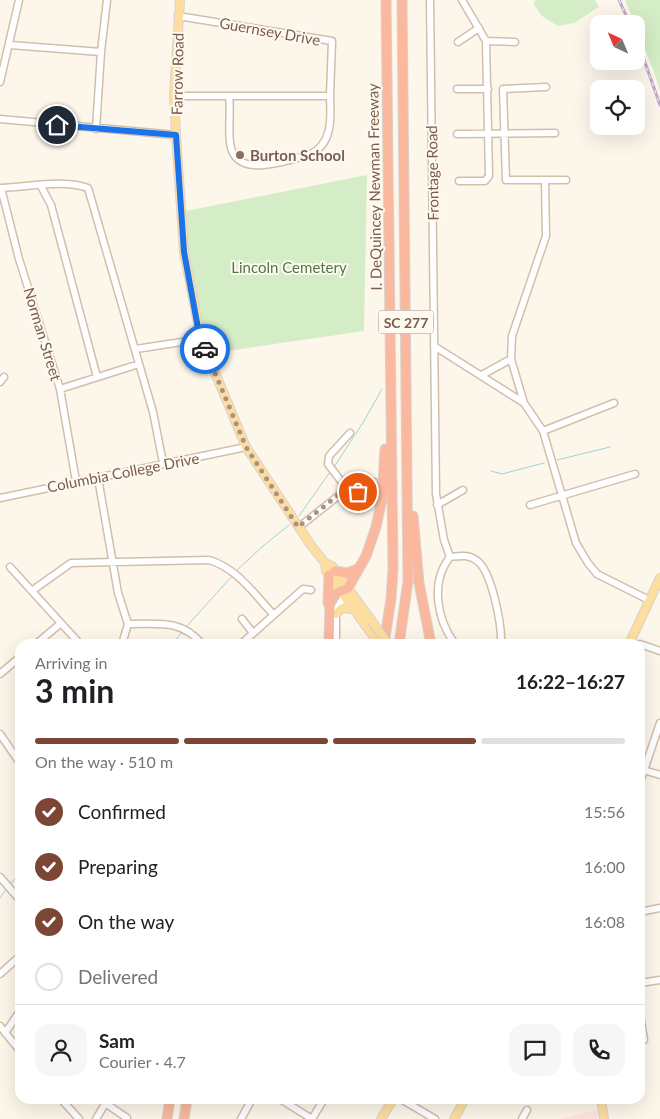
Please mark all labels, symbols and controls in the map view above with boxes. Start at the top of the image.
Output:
street label: Guernsey Drive [218,13,322,49]
north arrow [590,15,645,70]
map controls [590,15,645,135]
street label: Farrow Road [167,33,187,115]
button: locate [590,80,645,135]
street label: I. DeQuincey Newman Freeway [363,83,385,291]
pin [36,104,78,146]
icon: home [43,111,71,139]
street label: Frontage Road [422,125,442,221]
place label: Burton School [250,146,345,164]
marker: Burton School [234,149,246,161]
park label: Lincoln Cemetery [231,258,347,276]
street label: Norman Street [20,285,66,383]
road number: SC 277 [378,311,434,334]
courier [180,324,230,374]
icon: car [191,335,219,363]
street label: Columbia College Drive [45,448,201,496]
pin [337,471,379,513]
icon: bag [344,478,372,506]
text: Arriving in [35,653,108,672]
text: 16:22–16:27 [516,670,625,693]
text: 3 min [35,671,114,710]
text: On the way · 510 m [35,752,173,771]
icon: check [35,798,63,826]
text: Confirmed [78,800,166,823]
text: 15:56 [584,802,625,821]
icon: check [35,853,63,881]
text: Preparing [78,855,158,878]
text: 16:00 [584,857,625,876]
icon: check [35,908,63,936]
text: On the way [78,910,174,933]
text: 16:08 [584,912,625,931]
text: Delivered [78,965,158,988]
button: person [35,1024,87,1076]
button: chat [509,1024,561,1076]
button: phone [573,1024,625,1076]
text: Sam [99,1029,135,1052]
text: Courier · 4.7 [99,1052,186,1071]

